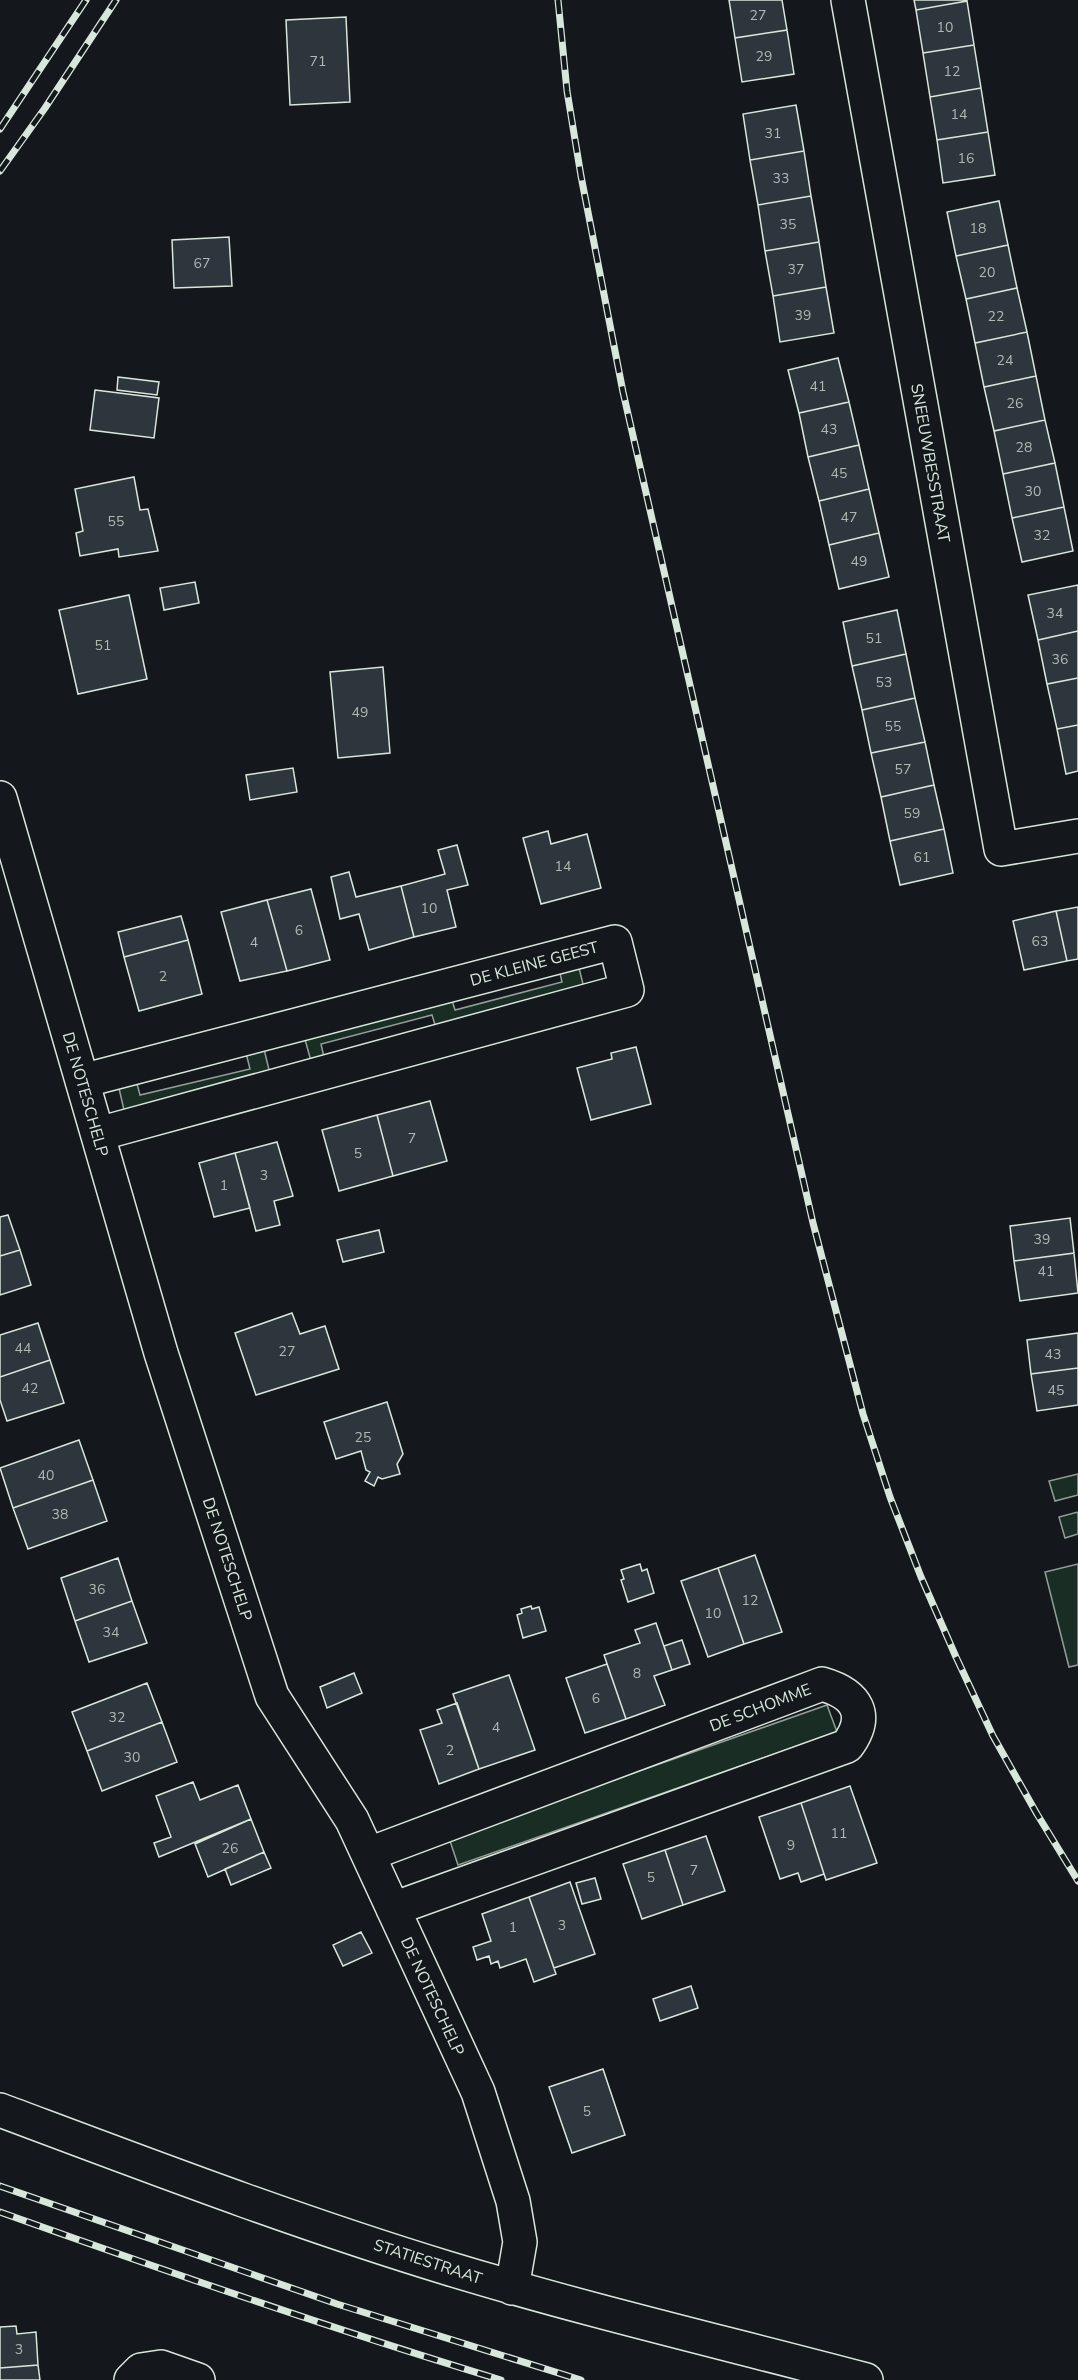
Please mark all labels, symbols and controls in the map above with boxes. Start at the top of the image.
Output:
house number: 27 [750,6,766,25]
house number: 10 [937,18,953,37]
house number: 29 [756,47,772,66]
house number: 71 [310,52,326,71]
house number: 12 [944,62,960,81]
house number: 14 [951,105,967,124]
house number: 31 [765,124,781,143]
house number: 16 [958,149,974,168]
house number: 33 [773,169,789,188]
house number: 35 [780,215,796,234]
house number: 18 [970,219,986,238]
house number: 67 [194,254,210,273]
house number: 37 [788,260,804,279]
house number: 20 [979,263,995,282]
house number: 39 [795,306,811,325]
house number: 22 [988,307,1004,326]
house number: 24 [997,351,1013,370]
house number: 41 [810,377,826,396]
street label: SNEEUWBESSTRAAT [905,382,955,545]
house number: 26 [1007,394,1023,413]
house number: 43 [821,420,837,439]
house number: 28 [1016,438,1032,457]
house number: 45 [831,464,847,483]
house number: 30 [1025,482,1041,501]
house number: 47 [841,508,857,527]
house number: 55 [108,512,124,531]
house number: 32 [1034,526,1050,545]
house number: 49 [851,552,867,571]
house number: 34 [1047,604,1063,623]
house number: 51 [866,629,882,648]
house number: 51 [95,636,111,655]
house number: 36 [1052,650,1068,669]
house number: 53 [876,673,892,692]
house number: 49 [352,703,368,722]
house number: 55 [885,717,901,736]
house number: 57 [895,760,911,779]
house number: 59 [904,804,920,823]
house number: 61 [914,848,930,867]
house number: 14 [555,857,571,876]
house number: 10 [421,899,437,918]
house number: 6 [295,921,303,940]
house number: 63 [1032,932,1048,951]
house number: 4 [250,933,258,952]
street label: DE KLEINE GEEST [468,936,601,992]
house number: 2 [159,967,167,986]
street label: DE NOTESCHELP [57,1030,113,1159]
house number: 7 [408,1129,416,1148]
house number: 5 [354,1144,362,1163]
house number: 3 [260,1166,268,1185]
house number: 1 [220,1176,228,1195]
house number: 39 [1034,1230,1050,1249]
house number: 41 [1038,1262,1054,1281]
house number: 44 [15,1339,31,1358]
house number: 27 [279,1342,295,1361]
house number: 43 [1045,1345,1061,1364]
house number: 42 [22,1379,38,1398]
house number: 45 [1048,1381,1064,1400]
house number: 25 [355,1428,371,1447]
house number: 40 [38,1466,54,1485]
street label: DE NOTESCHELP [197,1495,257,1624]
house number: 38 [52,1505,68,1524]
house number: 36 [89,1580,105,1599]
house number: 12 [742,1591,758,1610]
house number: 10 [705,1604,721,1623]
house number: 34 [103,1623,119,1642]
house number: 8 [633,1664,641,1683]
street label: DE SCHOMME [706,1678,814,1737]
house number: 6 [592,1689,600,1708]
house number: 32 [109,1708,125,1727]
house number: 4 [492,1718,500,1737]
house number: 2 [446,1741,454,1760]
house number: 30 [124,1748,140,1767]
house number: 11 [831,1824,847,1843]
house number: 9 [787,1836,795,1855]
house number: 26 [222,1839,238,1858]
house number: 7 [690,1861,698,1880]
house number: 5 [647,1868,655,1887]
house number: 3 [558,1916,566,1935]
house number: 1 [509,1918,517,1937]
street label: DE NOTESCHELP [395,1934,469,2059]
house number: 5 [583,2102,591,2121]
street label: STATIESTRAAT [371,2234,485,2290]
house number: 3 [15,2340,23,2359]

